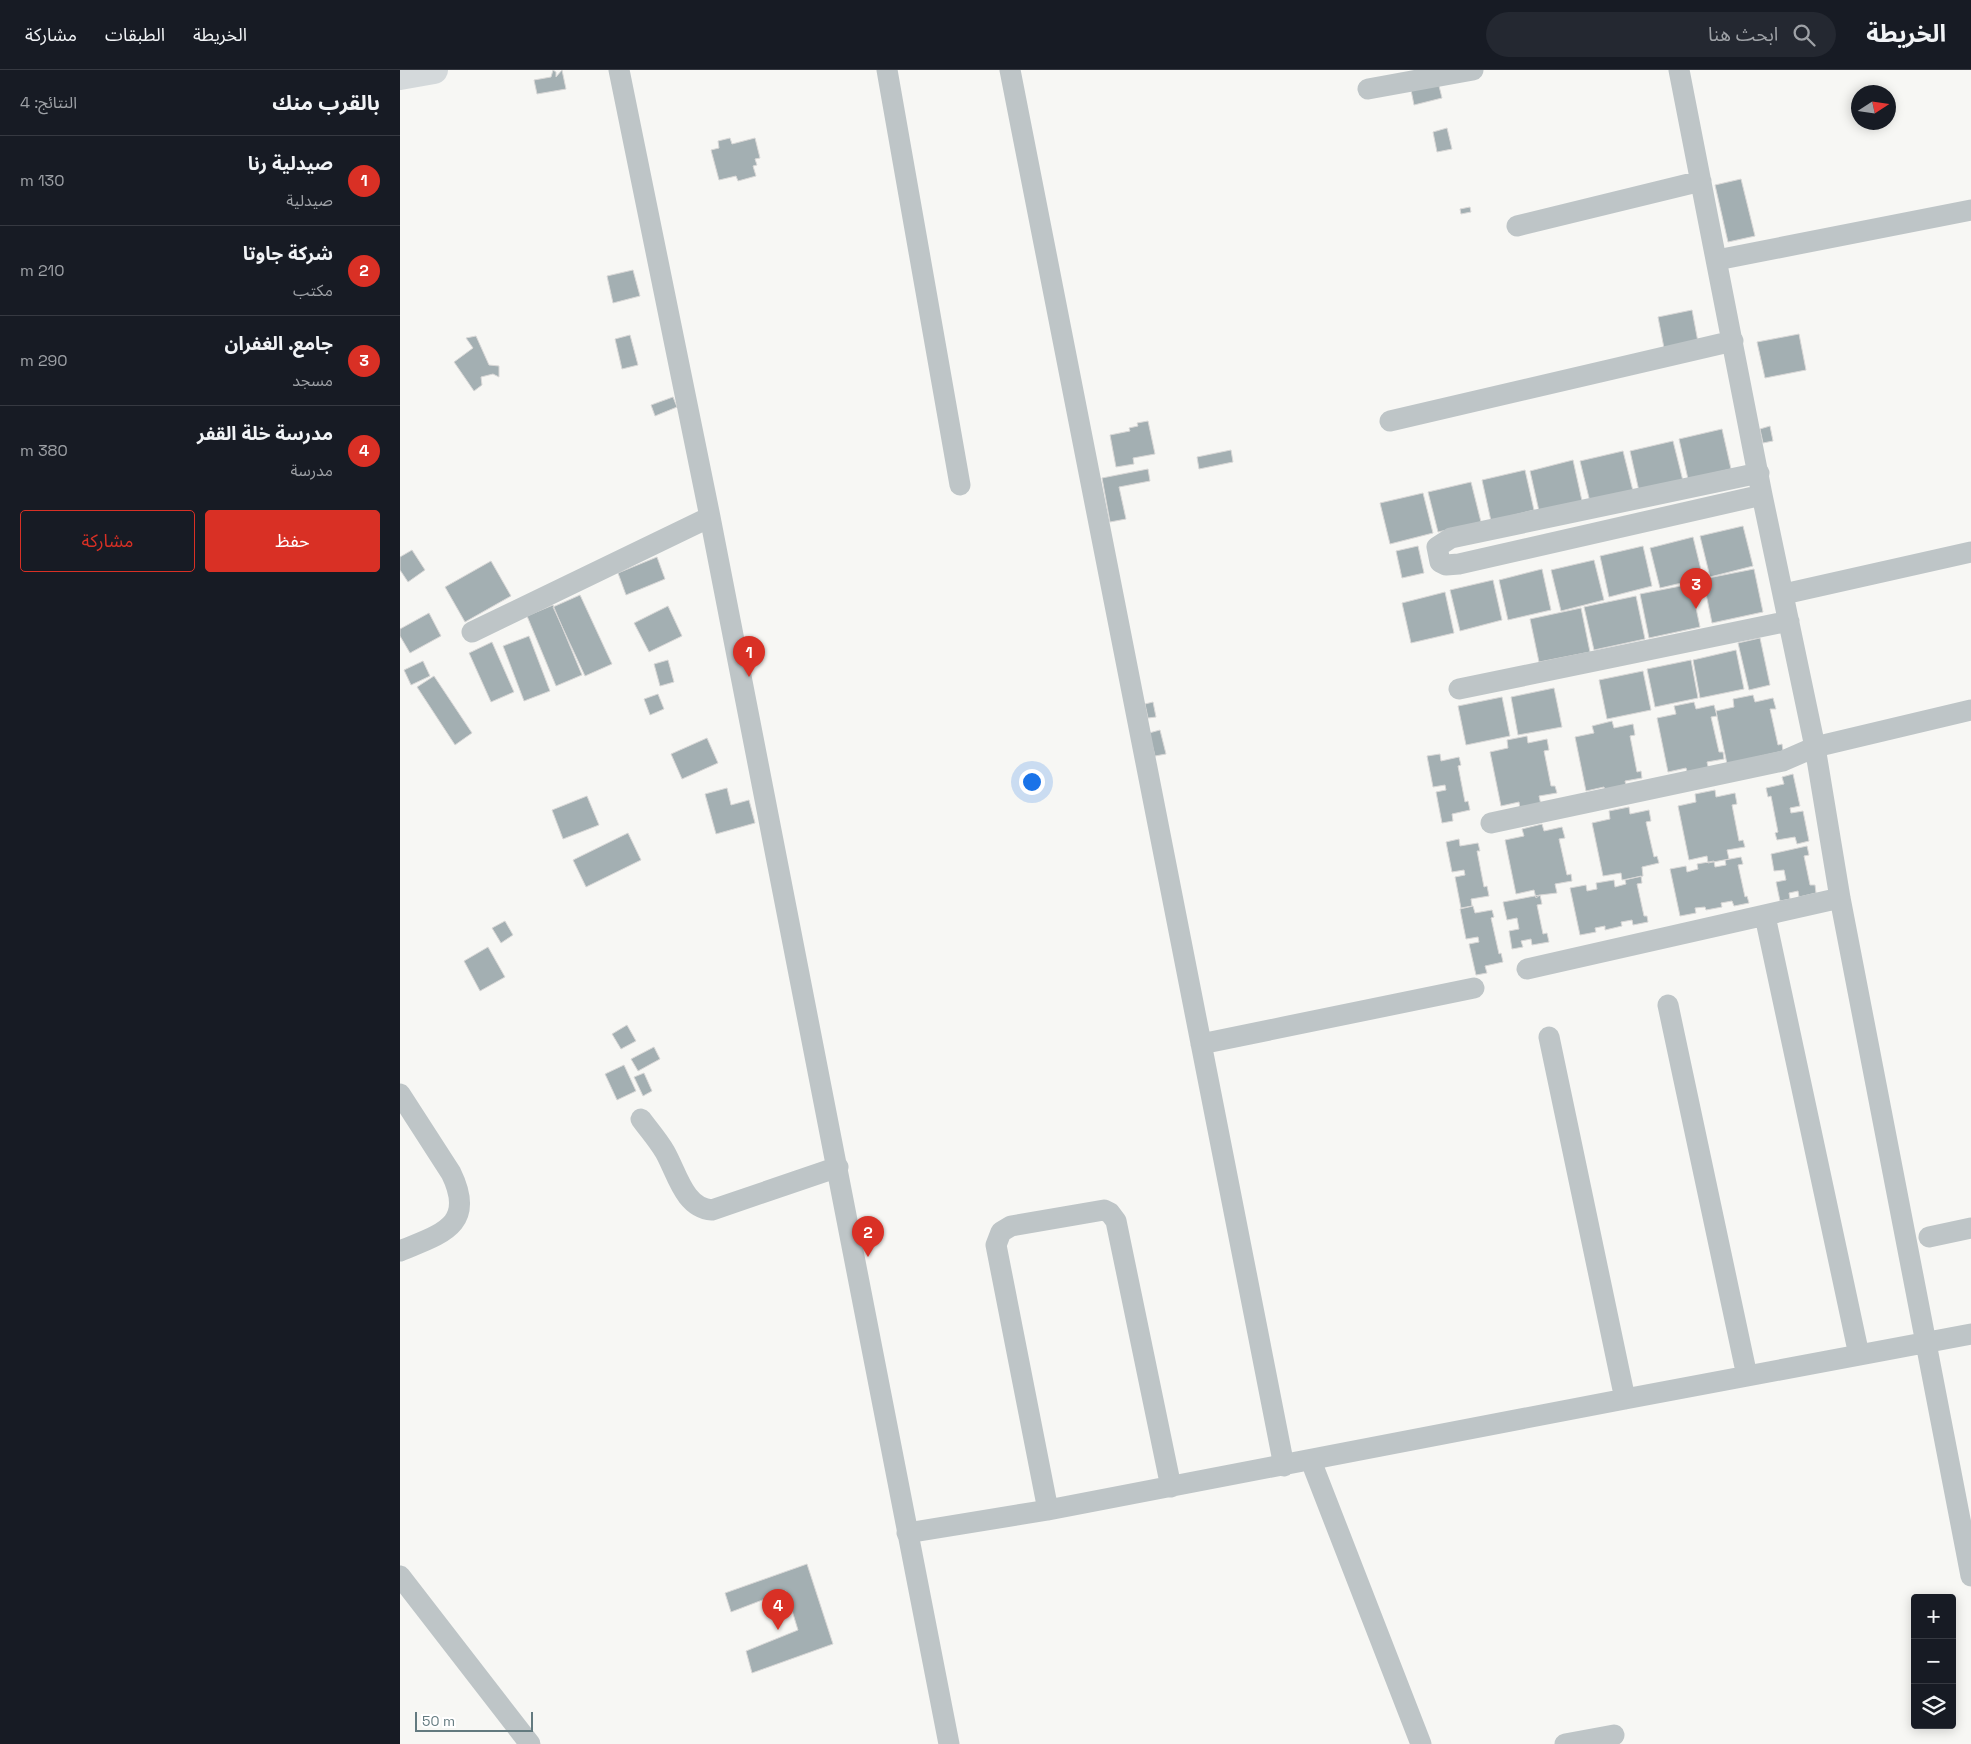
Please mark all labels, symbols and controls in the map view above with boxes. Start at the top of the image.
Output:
search box [1486,12,1836,57]
text: الخريطة [1866,18,1946,49]
icon: search [1790,21,1818,49]
text: ابحث هنا [1708,22,1778,47]
text: مشاركة [25,23,77,46]
text: الطبقات [105,23,165,46]
text: الخريطة [193,23,247,46]
north arrow [1851,85,1896,130]
text: بالقرب منك [272,89,380,116]
text: النتائج: 4 [20,92,77,113]
text: صيدلية رنا [248,151,333,176]
text: 130 m [20,170,65,191]
text: 1 [360,170,368,191]
text: صيدلية [286,190,333,211]
text: شركة جاوتا [243,241,333,266]
text: 210 m [20,260,64,281]
text: 2 [359,260,369,281]
text: مكتب [293,280,333,301]
text: جامع. الغفران [224,331,333,356]
text: 290 m [20,350,68,371]
text: 3 [359,350,369,371]
text: مسجد [292,370,333,391]
text: مدرسة خلة القفر [197,421,333,446]
text: 380 m [20,440,68,461]
text: 4 [359,440,369,461]
text: مدرسة [290,460,333,481]
button: مشاركة [20,510,195,572]
button: حفظ [205,510,380,572]
pin: 3 [1680,568,1712,609]
pin: 1 [733,636,765,677]
your location [1019,769,1045,795]
pin: 2 [852,1216,884,1257]
pin: 4 [762,1589,794,1630]
map controls [1911,1594,1956,1729]
button: + [1911,1594,1956,1639]
button: − [1911,1639,1956,1684]
button: layers [1911,1684,1956,1729]
scale bar [415,1709,532,1732]
text: 50 m [422,1712,455,1730]

